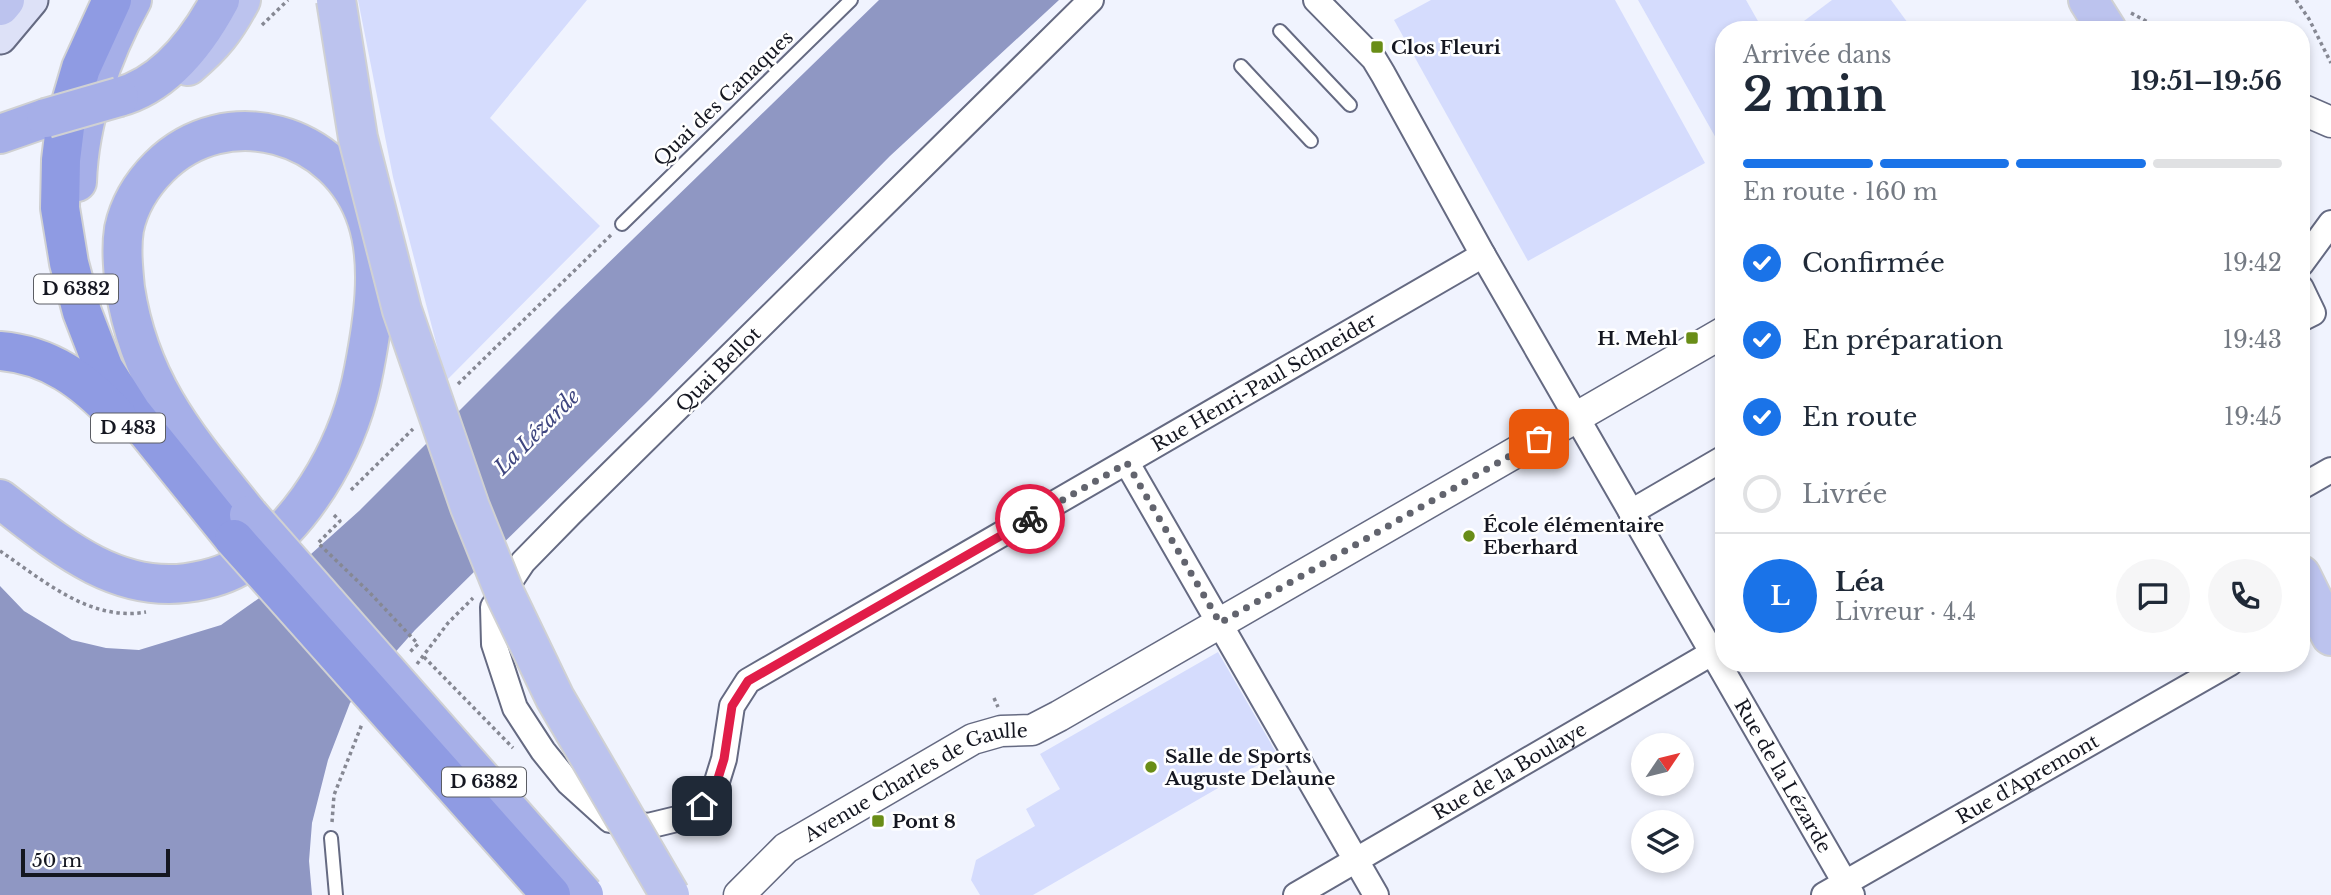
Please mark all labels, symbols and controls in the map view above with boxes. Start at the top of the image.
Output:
street label: Quai des Canaques [649,26,798,171]
place label: Clos Fleuri [1391,36,1501,59]
marker: Clos Fleuri [1369,39,1385,55]
text: Arrivée dans [1743,41,1891,69]
text: 19:51–19:56 [2131,65,2282,97]
text: 2 min [1743,66,1886,123]
text: En route · 160 m [1743,178,1938,206]
icon: check [1743,244,1781,282]
text: Confirmée [1802,247,1945,279]
text: 19:42 [2223,249,2282,277]
road number: D 6382 [34,274,118,304]
street label: Rue Henri-Paul Schneider [1148,308,1381,457]
icon: check [1743,321,1781,359]
street label: Quai Bellot [671,322,766,417]
text: En préparation [1802,324,2003,356]
text: 19:43 [2223,326,2282,354]
place label: H. Mehl [1597,327,1678,350]
marker: H. Mehl [1684,330,1700,346]
water label: La Lézarde [488,383,586,481]
icon: check [1743,398,1781,436]
text: En route [1802,401,1918,433]
text: 19:45 [2224,403,2282,431]
pin [1509,409,1569,469]
road number: D 483 [91,414,165,442]
icon: bag [1520,420,1558,458]
text: Livrée [1802,478,1887,510]
courier [995,484,1065,554]
icon: bike [1011,500,1049,538]
place label: École élémentaire Eberhard [1483,514,1664,559]
marker: École élémentaire Eberhard [1461,528,1477,544]
button: chat [2116,559,2190,633]
button: phone [2208,559,2282,633]
text: Léa [1835,566,1885,598]
text: L [1770,580,1790,612]
text: Livreur · 4.4 [1835,598,1976,626]
street label: Rue de la Lézarde [1729,695,1836,857]
street label: Rue de la Boulaye [1429,718,1591,825]
street label: Avenue Charles de Gaulle [799,719,1028,847]
street label: Rue d'Apremont [1952,729,2103,829]
north arrow [1631,733,1694,796]
map controls [1631,733,1694,873]
place label: Salle de Sports Auguste Delaune [1164,745,1335,790]
marker: Salle de Sports Auguste Delaune [1143,759,1159,775]
road number: D 6382 [442,768,526,796]
pin [672,776,732,836]
icon: home [683,787,721,825]
place label: Pont 8 [892,810,956,833]
button: layers [1631,810,1694,873]
marker: Pont 8 [870,813,886,829]
scale bar [21,846,170,878]
text: 50 m [32,849,82,872]

